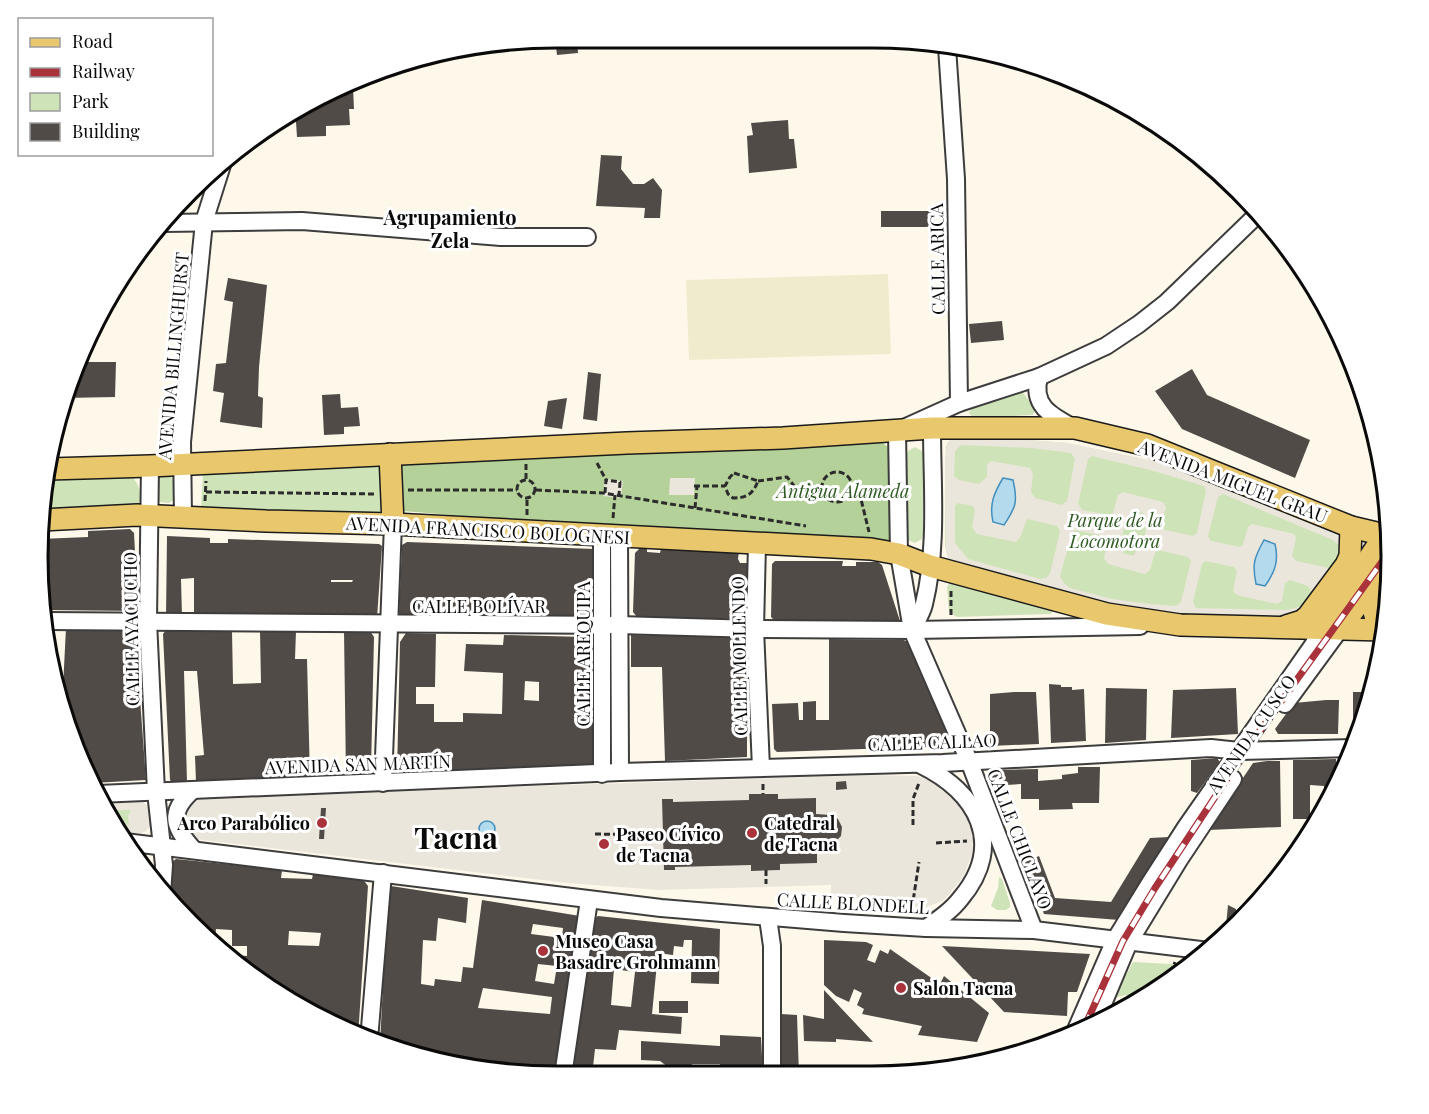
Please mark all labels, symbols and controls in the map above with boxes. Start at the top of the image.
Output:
legend [18,18,213,156]
text: Road [72,29,113,53]
text: Railway [72,59,135,83]
text: Park [72,89,109,113]
text: Building [72,119,140,143]
street label: CALLE ARICA [924,202,950,315]
district label: Agrupamiento Zela [382,203,517,253]
street label: AVENIDA BILLINGHURST [152,251,194,462]
street label: AVENIDA MIGUEL GRAU [1134,434,1331,528]
park label: Antigua Alameda [775,479,909,503]
park label: Parque de la Locomotora [1066,508,1163,553]
street label: AVENIDA FRANCISCO BOLOGNESI [344,511,631,549]
street label: CALLE AYACUCHO [118,552,144,706]
street label: CALLE MOLLENDO [726,576,752,736]
street label: CALLE AREQUIPA [571,580,595,727]
street label: CALLE BOLÍVAR [412,594,546,618]
street label: AVENIDA CUSCO [1200,670,1301,799]
street label: CALLE CALLAO [867,728,997,756]
street label: AVENIDA SAN MARTÍN [264,749,452,779]
street label: CALLE CHICLAYO [982,765,1058,913]
place label: Arco Parabólico [176,811,310,835]
place label: Catedral de Tacna [764,811,838,856]
marker: Arco Parabólico [315,816,329,830]
district label: Tacna [414,817,498,857]
place label: Paseo Cívico de Tacna [616,822,721,867]
marker: Catedral de Tacna [745,826,759,840]
marker: Paseo Cívico de Tacna [597,837,611,851]
street label: CALLE BLONDELL [776,887,930,919]
place label: Museo Casa Basadre Grohmann [555,929,716,974]
marker: Museo Casa Basadre Grohmann [536,944,550,958]
place label: Salon Tacna [913,976,1014,1000]
marker: Salon Tacna [894,981,908,995]

